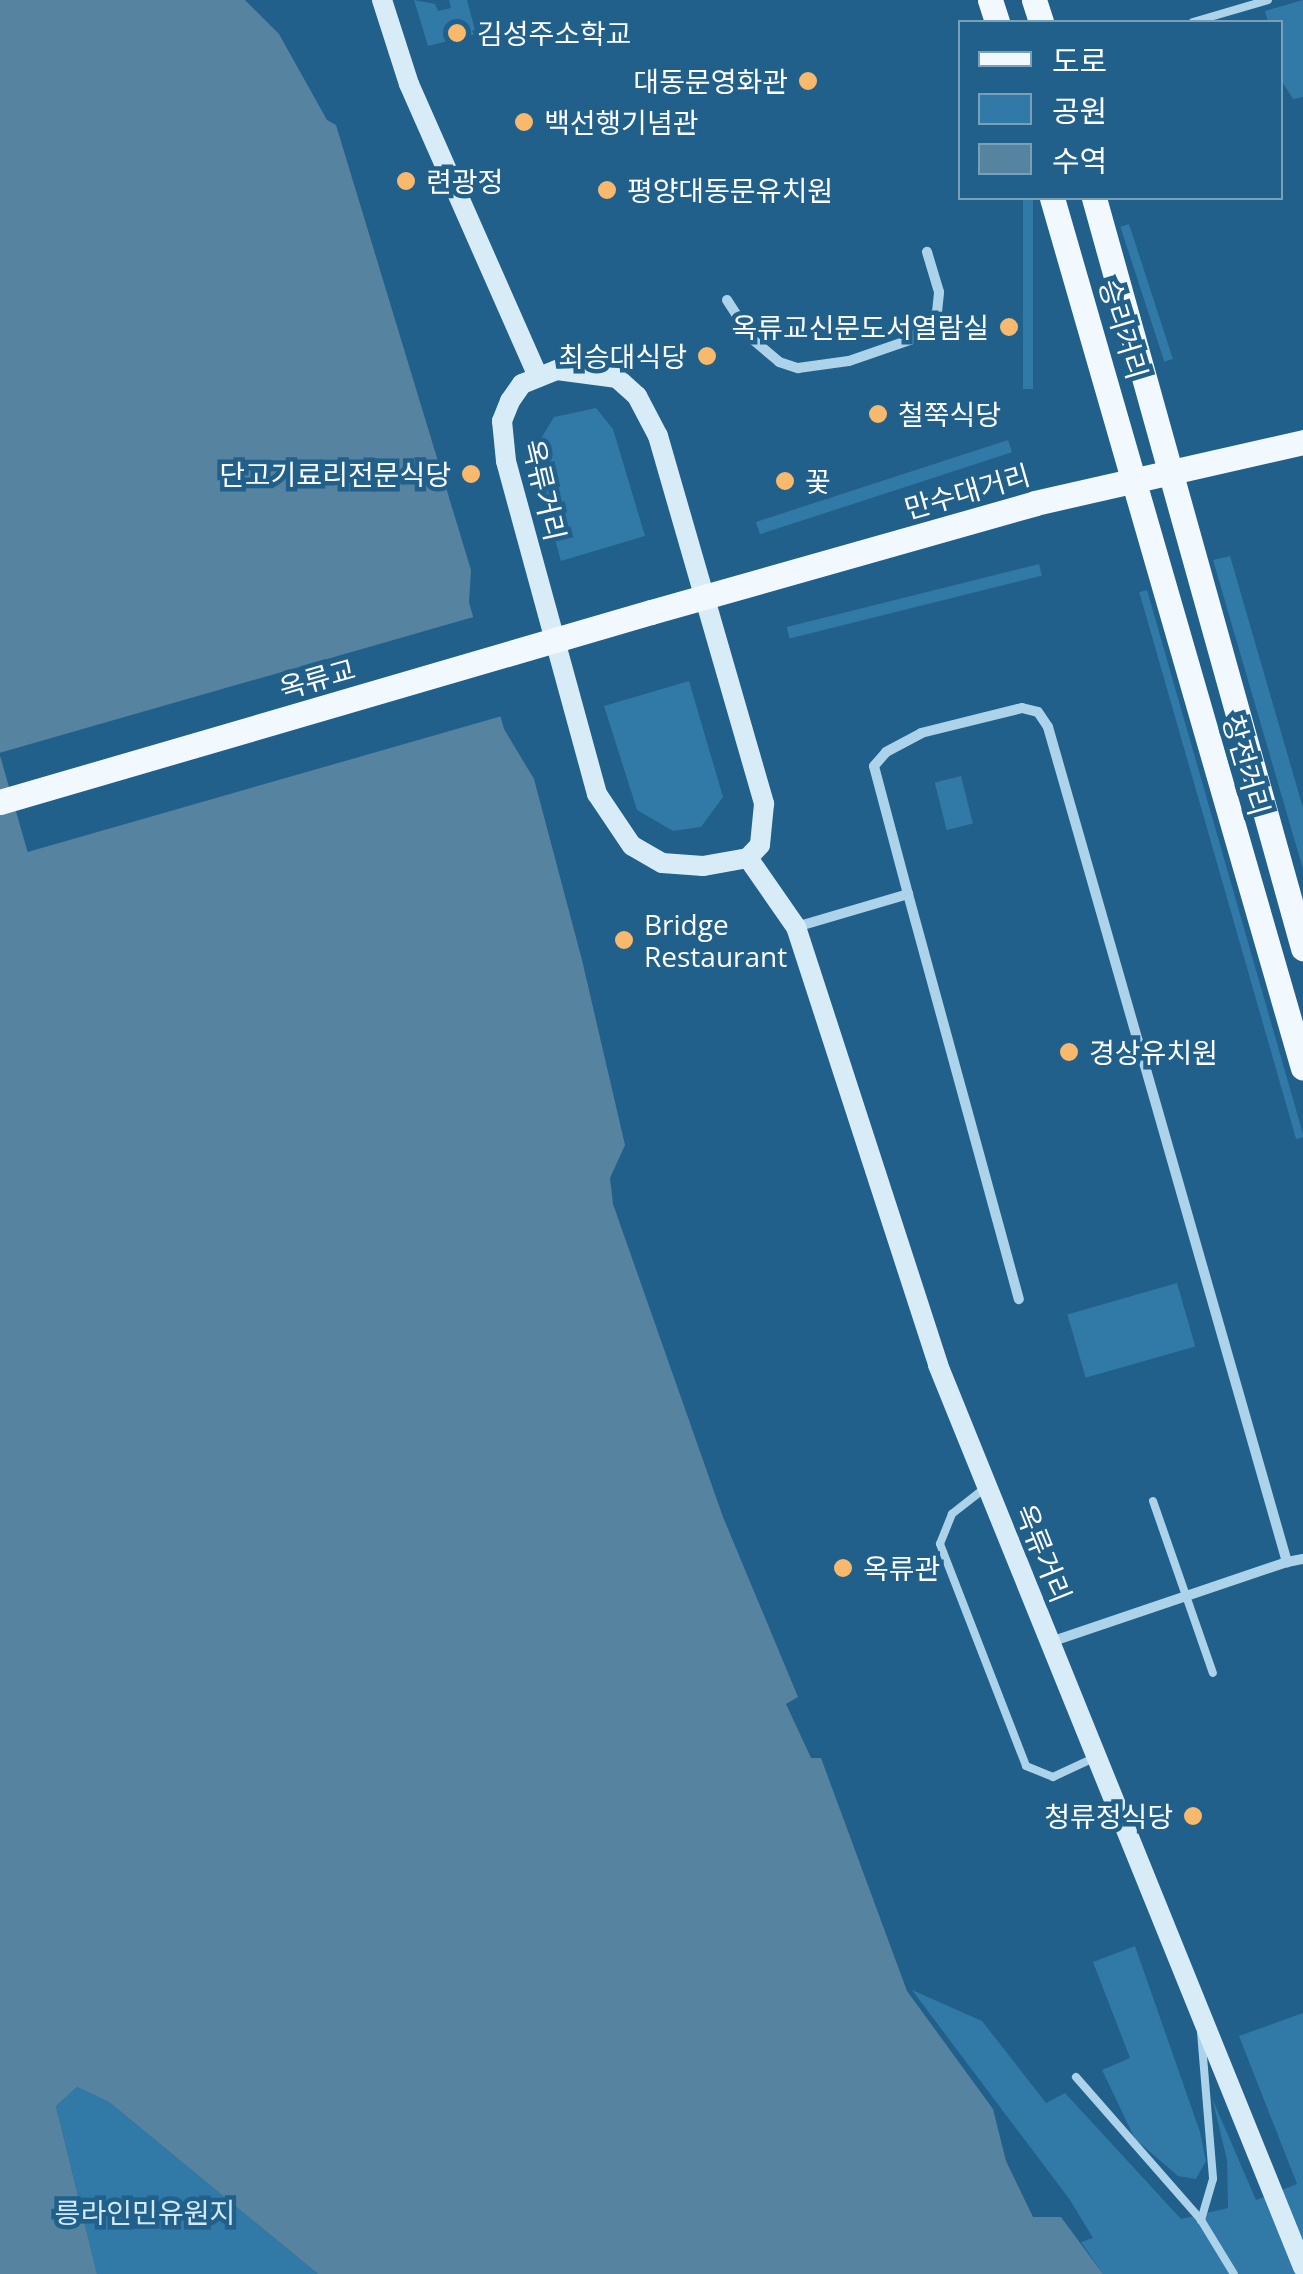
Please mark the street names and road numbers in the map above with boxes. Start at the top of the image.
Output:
street label: 승리거리 [1093,275,1155,383]
street label: 옥류거리 [517,436,573,544]
street label: 만수대거리 [900,457,1034,525]
street label: 옥류교 [275,651,359,705]
street label: 창전거리 [1217,711,1277,819]
street label: 옥류거리 [1009,1499,1079,1607]

